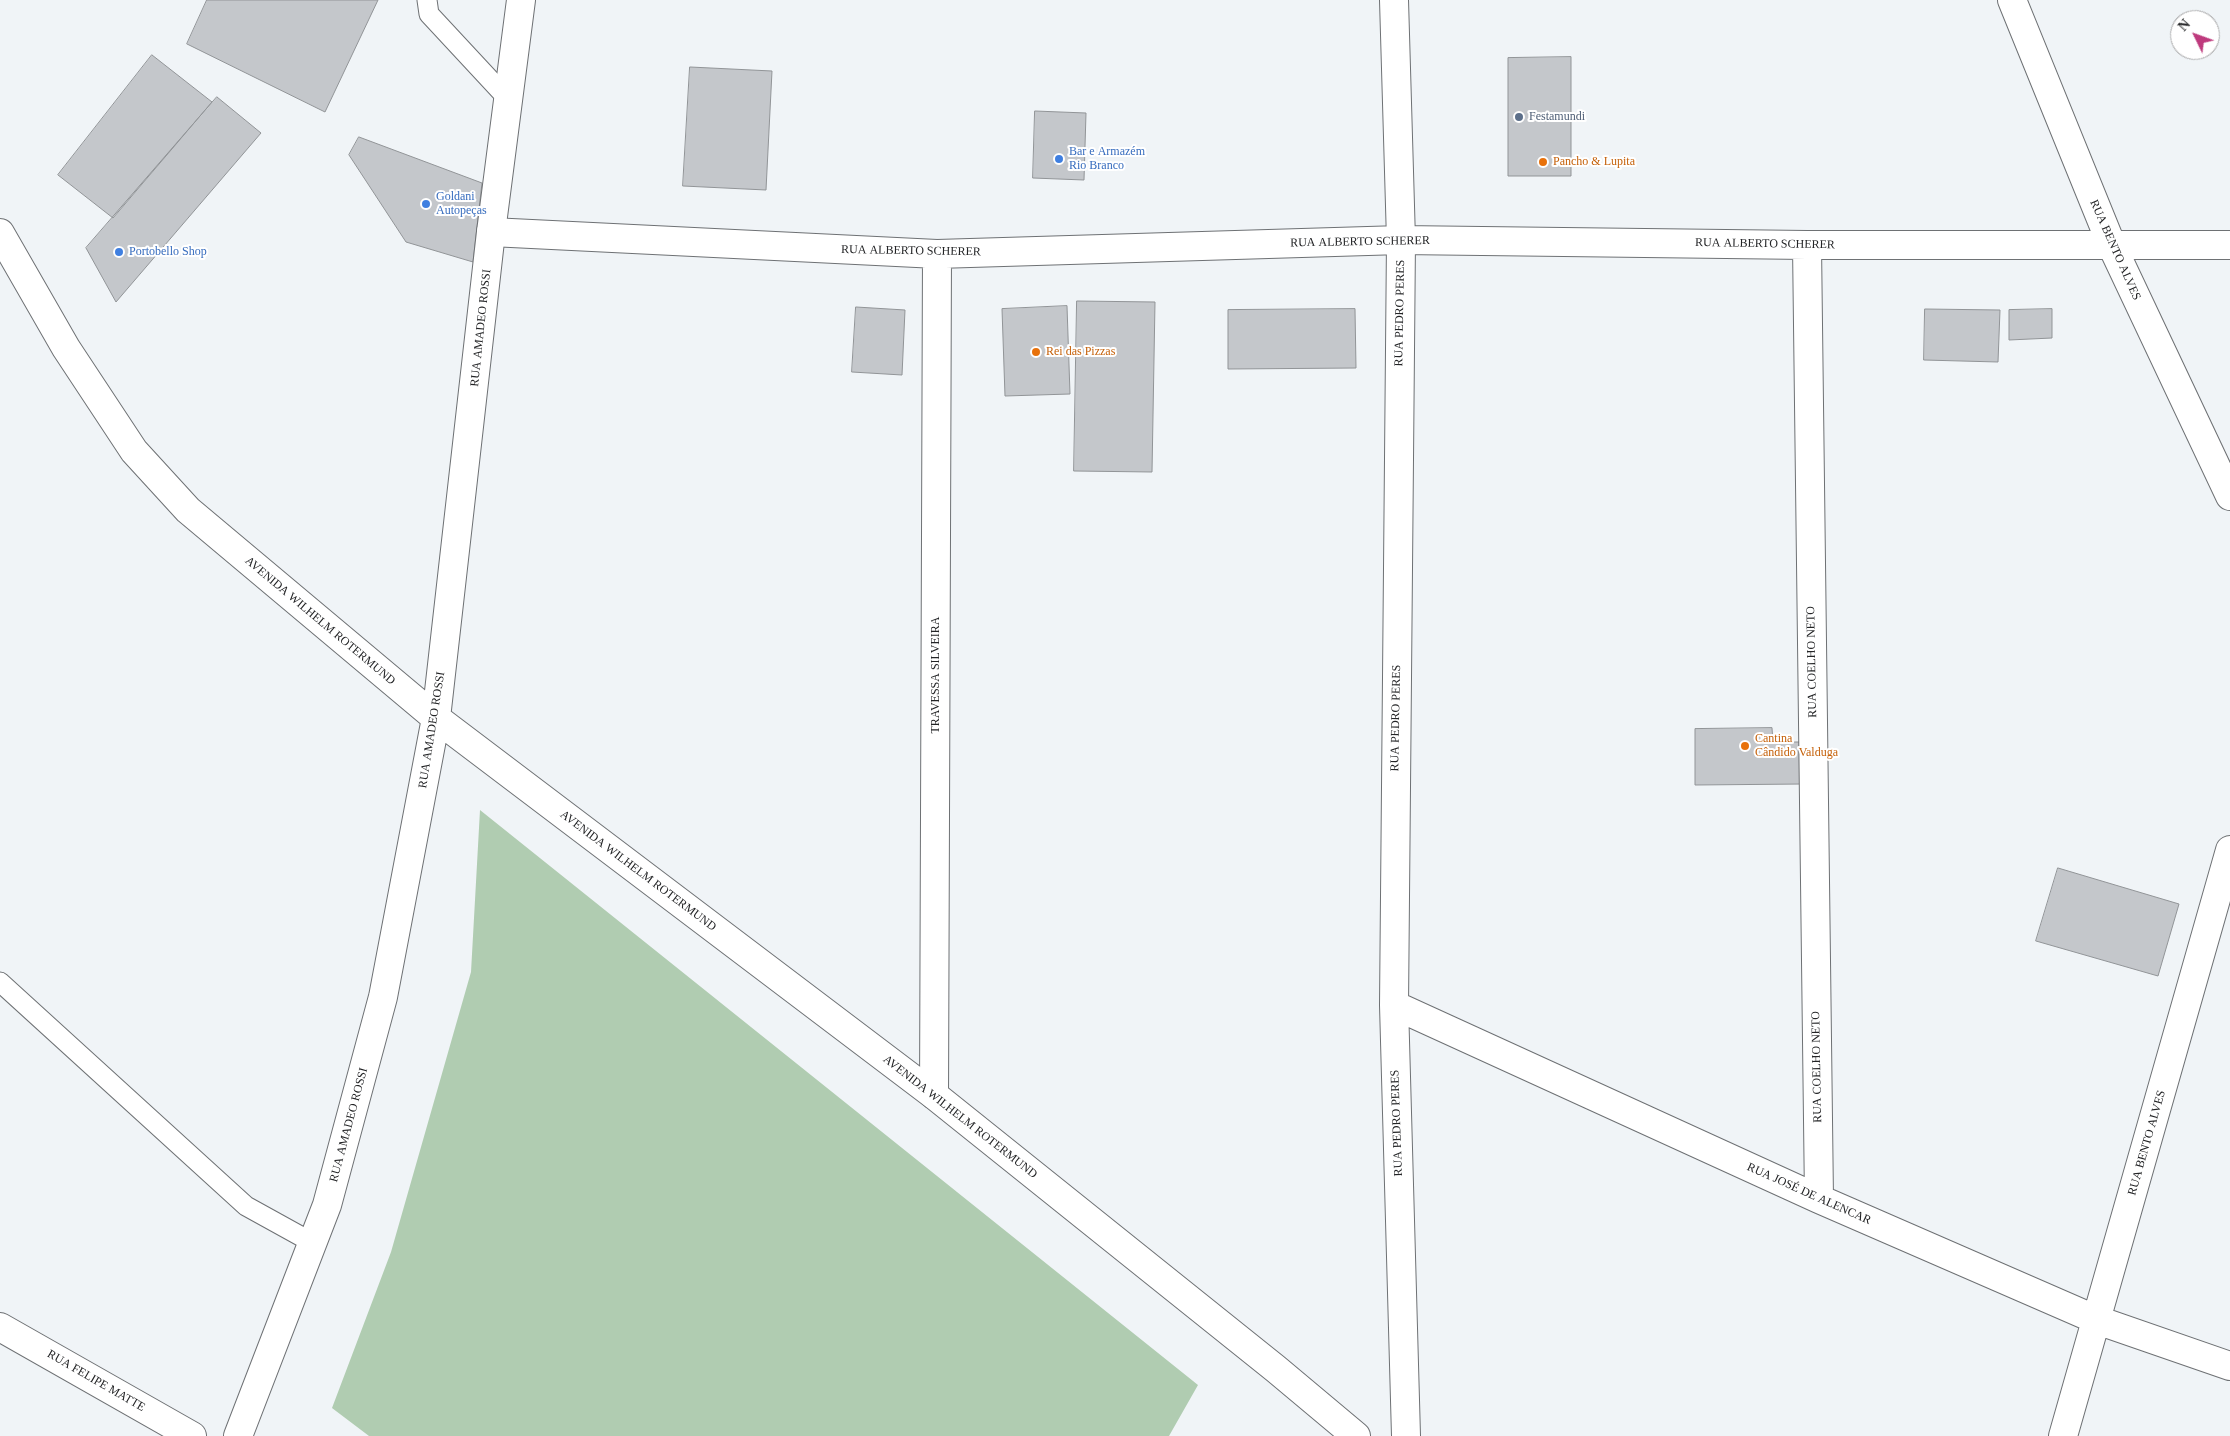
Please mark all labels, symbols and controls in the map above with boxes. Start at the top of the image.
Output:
north arrow [2170,10,2220,60]
text: N [2175,17,2193,34]
place label: Festamundi [1529,110,1585,124]
marker: Festamundi [1513,111,1525,123]
place label: Bar e Armazém Rio Branco [1069,145,1145,173]
marker: Bar e Armazém Rio Branco [1053,153,1065,165]
place label: Pancho & Lupita [1553,155,1635,169]
marker: Pancho & Lupita [1537,156,1549,168]
place label: Goldani Autopeças [436,190,487,218]
street label: RUA BENTO ALVES [2086,197,2144,303]
marker: Goldani Autopeças [420,198,432,210]
street label: RUA ALBERTO SCHERER [1290,234,1430,250]
street label: RUA ALBERTO SCHERER [1695,236,1835,252]
street label: RUA ALBERTO SCHERER [841,243,981,259]
place label: Portobello Shop [129,245,207,259]
marker: Portobello Shop [113,246,125,258]
street label: RUA PEDRO PERES [1392,260,1408,366]
street label: RUA AMADEO ROSSI [468,269,494,387]
place label: Rei das Pizzas [1046,345,1115,359]
marker: Rei das Pizzas [1030,346,1042,358]
street label: AVENIDA WILHELM ROTERMUND [242,554,398,688]
street label: RUA COELHO NETO [1804,606,1820,718]
street label: TRAVESSA SILVEIRA [929,616,943,734]
street label: RUA PEDRO PERES [1388,665,1404,771]
street label: RUA AMADEO ROSSI [416,671,448,789]
place label: Cantina Cândido Valduga [1755,732,1838,760]
marker: Cantina Cândido Valduga [1739,740,1751,752]
street label: AVENIDA WILHELM ROTERMUND [557,808,719,934]
street label: RUA COELHO NETO [1809,1011,1825,1123]
street label: AVENIDA WILHELM ROTERMUND [880,1052,1040,1182]
street label: RUA AMADEO ROSSI [327,1066,371,1184]
street label: RUA PEDRO PERES [1388,1069,1406,1177]
street label: RUA BENTO ALVES [2125,1089,2169,1197]
street label: RUA JOSÉ DE ALENCAR [1745,1160,1873,1228]
street label: RUA FELIPE MATTE [44,1347,148,1415]

